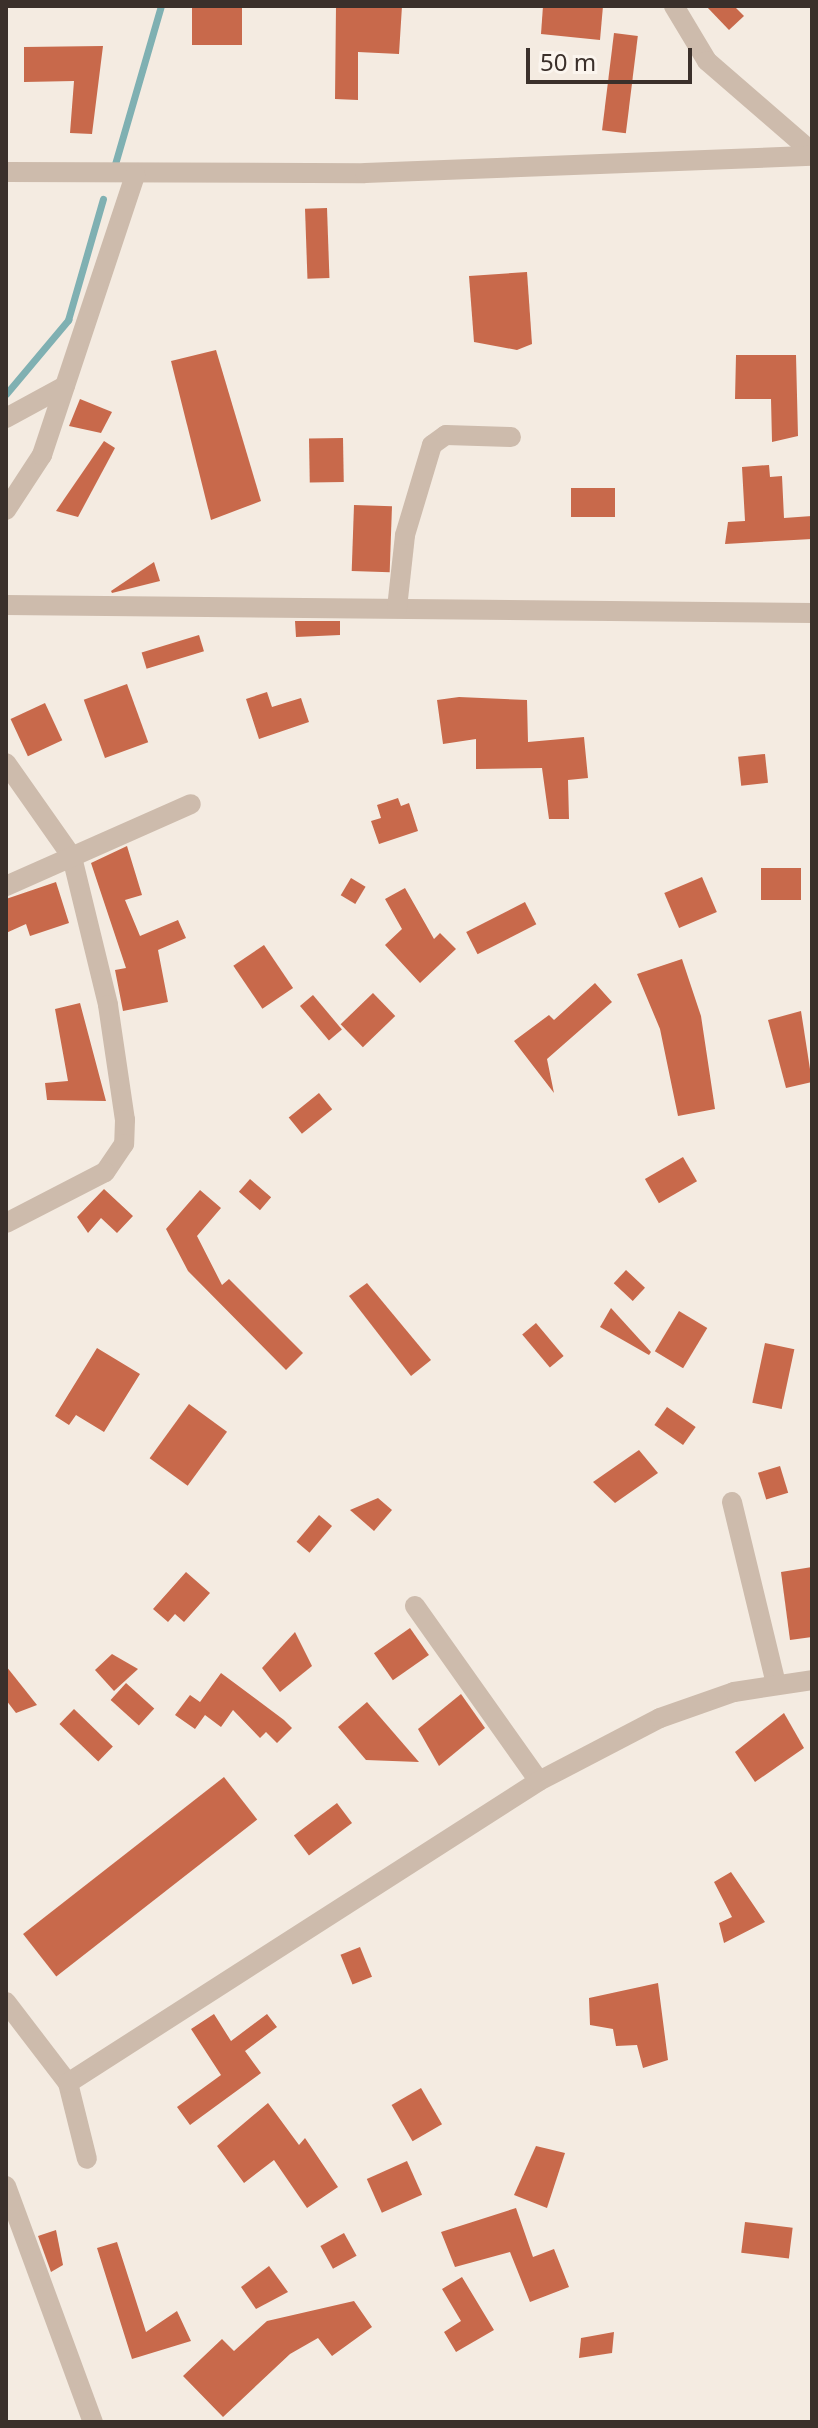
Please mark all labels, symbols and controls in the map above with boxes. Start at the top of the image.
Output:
scale bar [530,32,696,82]
text: 50 m [540,45,596,78]

